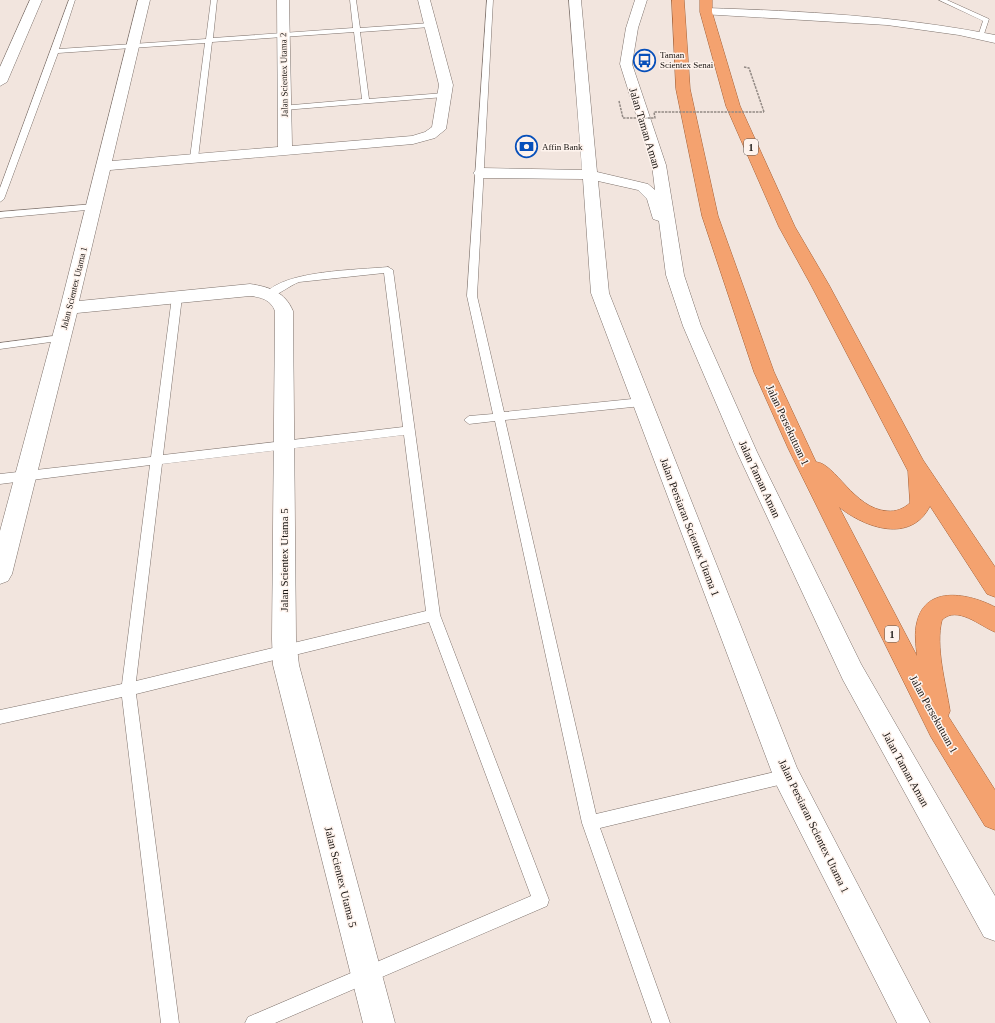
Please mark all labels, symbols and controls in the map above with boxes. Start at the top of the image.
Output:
street label: Jalan Scientex Utama 2 [278,33,290,117]
bus stop icon: Taman Scientex Senai [632,47,658,73]
place label: Taman Scientex Senai [660,50,714,70]
street label: Jalan Taman Aman [627,86,663,170]
bank icon: Affin Bank [513,134,539,160]
road number: 1 [744,139,758,155]
place label: Affin Bank [542,142,583,152]
street label: Jalan Scientex Utama 1 [59,246,89,330]
street label: Jalan Persekutuan 1 [764,383,812,467]
street label: Jalan Taman Aman [737,438,783,520]
street label: Jalan Persiaran Scientex Utama 1 [658,456,722,598]
street label: Jalan Scientex Utama 5 [278,508,290,612]
road number: 1 [885,626,899,642]
street label: Jalan Persekutuan 1 [908,673,960,755]
street label: Jalan Taman Aman [880,729,932,809]
street label: Jalan Persiaran Scientex Utama 1 [776,757,852,895]
street label: Jalan Scientex Utama 5 [323,825,359,929]

